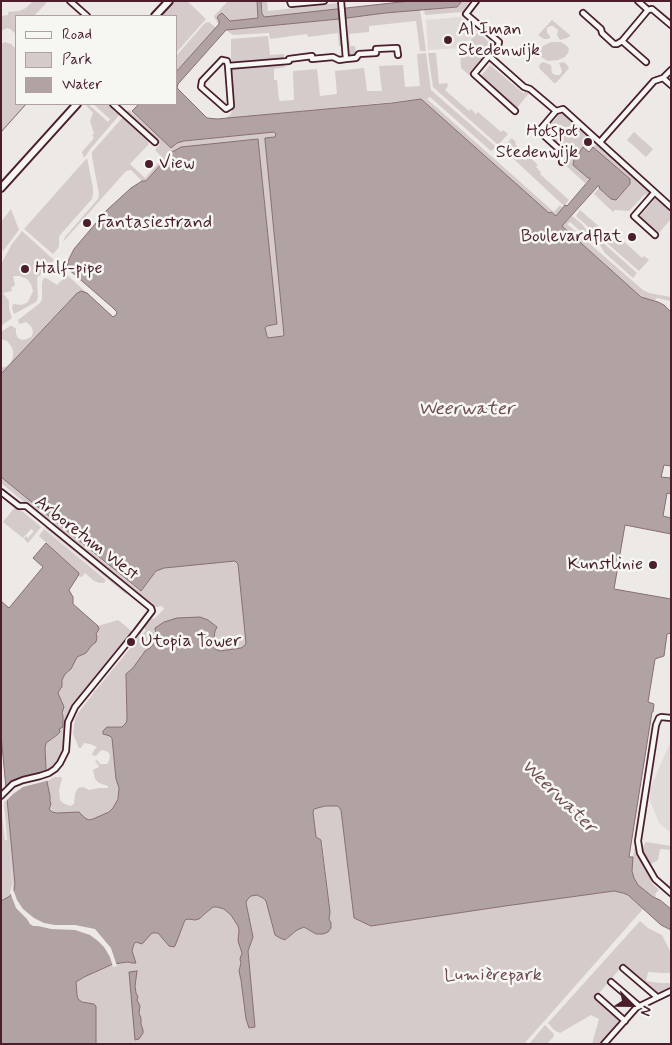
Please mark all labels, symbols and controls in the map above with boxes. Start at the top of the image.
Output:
legend [15,15,178,105]
place label: Al Iman Stedenwijk [458,19,540,62]
text: Road [62,25,92,45]
marker: Al Iman Stedenwijk [442,34,454,46]
text: Park [62,50,92,70]
text: Water [62,75,102,95]
place label: Hotspot Stedenwijk [496,121,578,163]
marker: Hotspot Stedenwijk [582,136,594,148]
place label: View [159,153,195,175]
marker: View [143,158,155,170]
place label: Fantasiestrand [97,212,212,234]
marker: Fantasiestrand [81,217,93,229]
place label: Boulevardflat [521,226,622,248]
marker: Boulevardflat [626,231,638,243]
place label: Half-pipe [35,258,103,280]
marker: Half-pipe [19,263,31,275]
water label: Weerwater [418,399,514,421]
street label: Arboretum West [30,492,142,586]
place label: Kunstlinie [567,554,643,576]
marker: Kunstlinie [647,559,659,571]
place label: Utopia Tower [141,631,241,653]
marker: Utopia Tower [125,636,137,648]
water label: Weerwater [516,755,600,839]
park label: Lumièrepark [444,965,542,987]
north arrow [607,980,657,1030]
text: N [636,1003,656,1019]

